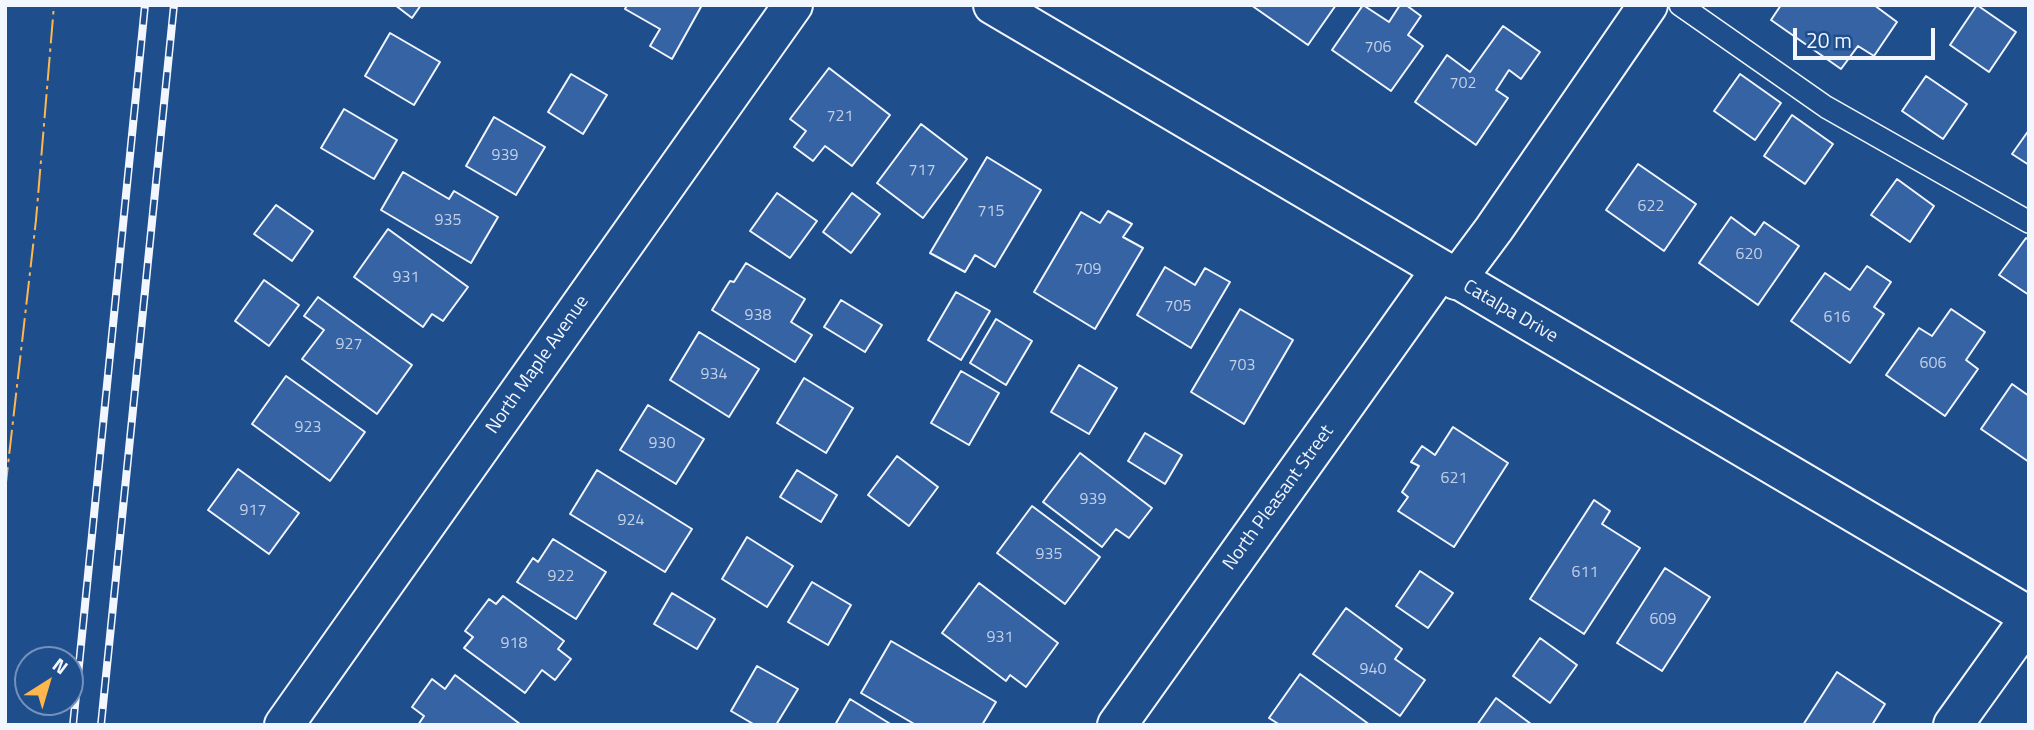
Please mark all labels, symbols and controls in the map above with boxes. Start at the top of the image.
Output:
scale bar [1796,14,1938,58]
text: 20 m [1806,24,1852,56]
house number: 706 [1365,38,1391,58]
house number: 702 [1450,74,1476,94]
house number: 721 [827,107,853,127]
house number: 939 [492,146,518,166]
house number: 717 [909,161,935,181]
house number: 622 [1638,197,1664,217]
house number: 715 [978,202,1004,222]
house number: 935 [435,211,461,231]
house number: 620 [1736,245,1762,265]
house number: 709 [1075,260,1101,280]
house number: 931 [393,268,419,288]
street label: Catalpa Drive [1459,276,1561,348]
street label: North Maple Avenue [482,291,594,439]
house number: 705 [1165,297,1191,317]
house number: 938 [745,306,771,326]
house number: 616 [1824,308,1850,328]
house number: 927 [336,335,362,355]
house number: 606 [1920,354,1946,374]
house number: 703 [1229,356,1255,376]
house number: 934 [701,365,727,385]
house number: 923 [295,418,321,438]
street label: North Pleasant Street [1219,421,1339,575]
house number: 930 [649,434,675,454]
house number: 621 [1441,469,1467,489]
house number: 939 [1080,490,1106,510]
house number: 917 [240,501,266,521]
house number: 924 [618,511,644,531]
house number: 935 [1036,545,1062,565]
house number: 611 [1572,563,1598,583]
house number: 922 [548,567,574,587]
house number: 609 [1650,610,1676,630]
house number: 931 [987,628,1013,648]
house number: 918 [501,634,527,654]
north arrow [14,646,84,716]
text: N [47,650,75,681]
house number: 940 [1360,660,1386,680]

